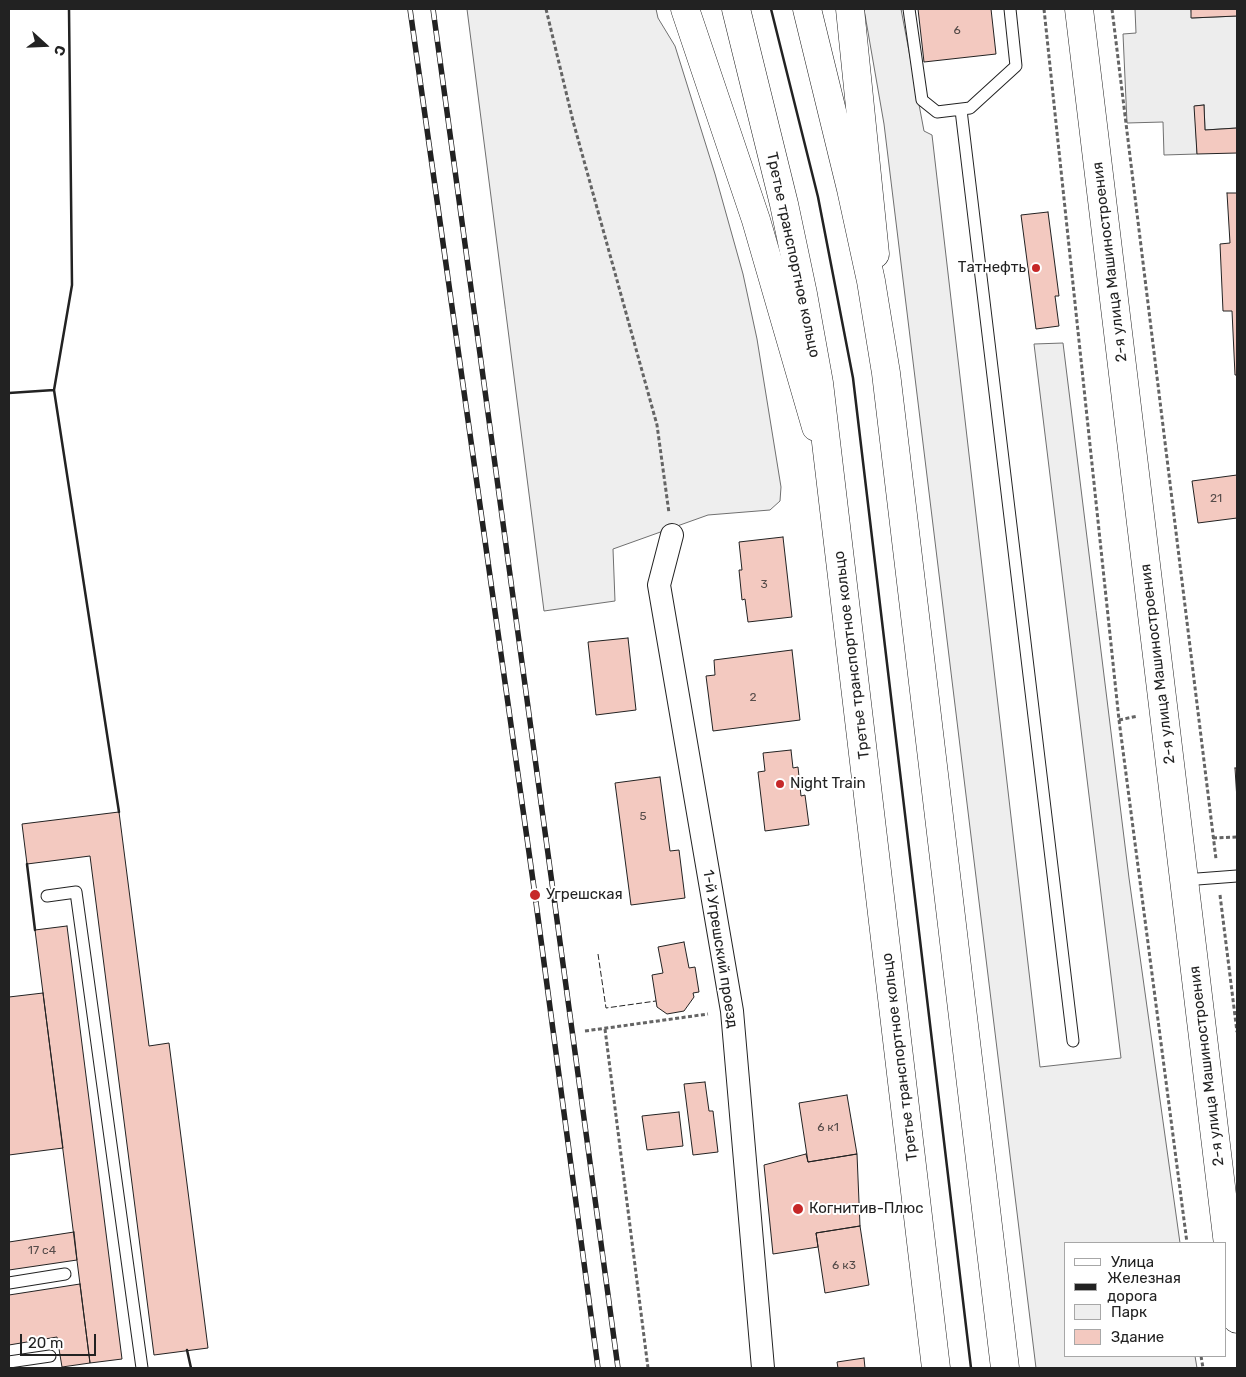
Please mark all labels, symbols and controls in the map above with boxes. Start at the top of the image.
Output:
north arrow [20,20,70,70]
house number: 6 [953,24,961,38]
text: С [50,43,69,58]
street label: Третье транспортное кольцо [762,151,824,359]
street label: 2-я улица Машиностроения [1089,161,1131,363]
place label: Татнефть [958,259,1026,277]
marker: Татнефть [1030,262,1042,274]
house number: 21 [1210,492,1222,506]
street label: Третье транспортное кольцо [830,550,874,760]
street label: 2-я улица Машиностроения [1137,563,1179,765]
house number: 3 [760,578,768,592]
house number: 2 [749,691,757,705]
place label: Night Train [790,775,866,793]
marker: Night Train [774,778,786,790]
house number: 5 [639,810,647,824]
street label: 1-й Угрешский проезд [699,869,741,1029]
place label: Угрешская [546,886,623,904]
marker: Угрешская [528,888,542,902]
street label: Третье транспортное кольцо [878,952,922,1162]
street label: 2-я улица Машиностроения [1186,965,1228,1167]
house number: 6 к1 [817,1121,839,1135]
place label: Когнитив-Плюс [809,1200,923,1218]
marker: Когнитив-Плюс [791,1202,805,1216]
legend [1064,1242,1226,1357]
house number: 17 с4 [28,1244,56,1258]
text: Улица [1111,1253,1154,1271]
house number: 6 к3 [832,1259,856,1273]
text: Железная дорога [1107,1269,1181,1305]
text: Парк [1111,1303,1147,1321]
scale bar [22,1324,99,1356]
text: Здание [1111,1328,1164,1346]
text: 20 m [28,1334,63,1352]

